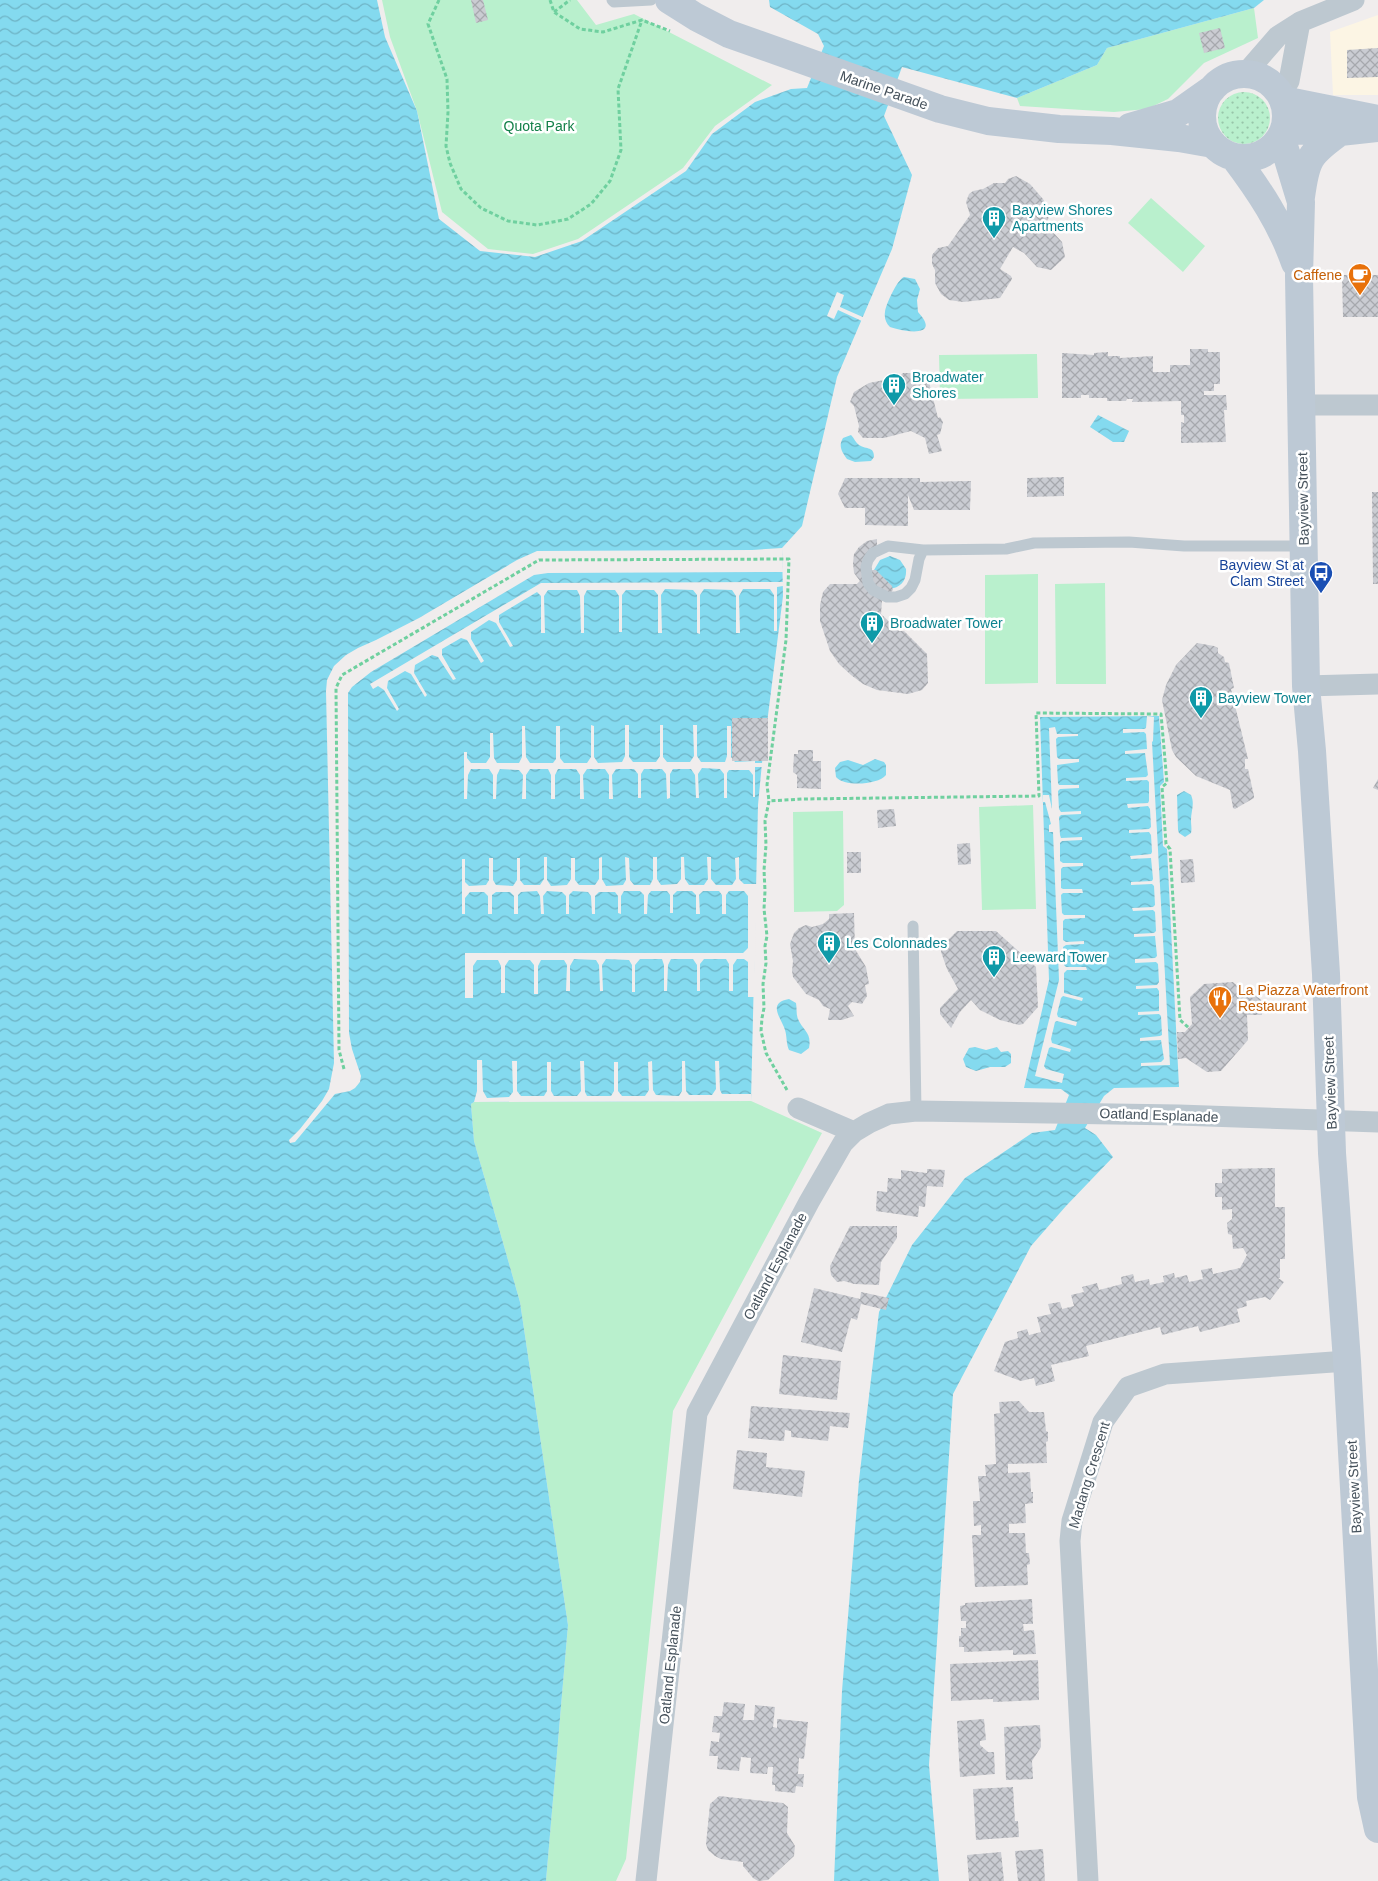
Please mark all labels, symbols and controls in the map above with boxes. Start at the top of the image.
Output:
street label: Marine Parade [838,67,930,113]
park label: Quota Park [504,118,575,134]
place label: Bayview Shores Apartments [1012,202,1112,234]
building icon: Bayview Shores Apartments [981,205,1007,239]
cafe icon: Caffene [1347,262,1373,296]
place label: Caffene [1293,267,1342,283]
place label: Broadwater Shores [912,369,984,401]
building icon: Broadwater Shores [881,372,907,406]
street label: Bayview Street [1294,452,1312,546]
place label: Bayview St at Clam Street [1219,557,1304,589]
bus stop icon: Bayview St at Clam Street [1308,560,1334,594]
building icon: Broadwater Tower [859,610,885,644]
place label: Broadwater Tower [890,615,1003,631]
building icon: Bayview Tower [1188,685,1214,719]
place label: Bayview Tower [1218,690,1311,706]
building icon: Les Colonnades [816,930,842,964]
place label: Les Colonnades [846,935,947,951]
building icon: Leeward Tower [981,944,1007,978]
place label: Leeward Tower [1012,949,1107,965]
place label: La Piazza Waterfront Restaurant [1238,982,1368,1014]
restaurant icon: La Piazza Waterfront Restaurant [1207,985,1233,1019]
street label: Bayview Street [1320,1036,1340,1130]
street label: Oatland Esplanade [1099,1105,1219,1125]
street label: Oatland Esplanade [740,1209,810,1322]
street label: Madang Crescent [1065,1420,1113,1530]
street label: Bayview Street [1344,1440,1364,1534]
street label: Oatland Esplanade [656,1605,684,1725]

